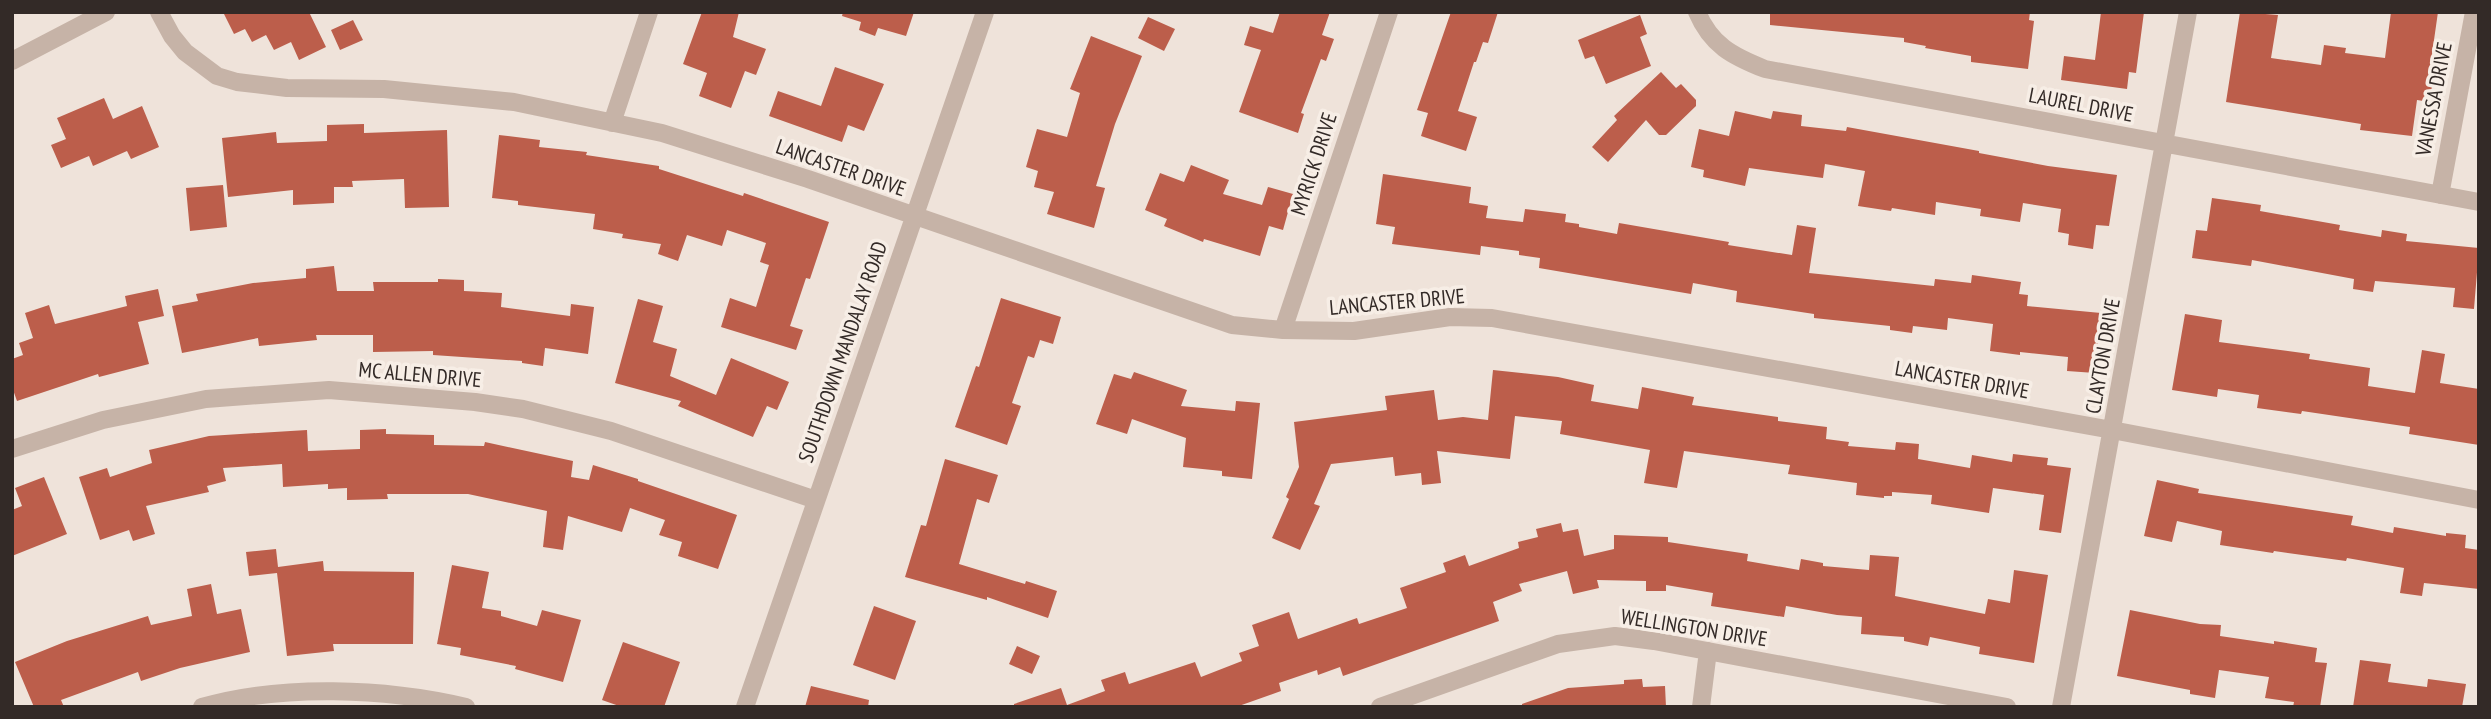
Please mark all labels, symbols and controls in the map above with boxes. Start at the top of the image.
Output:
street label: VANESSA DRIVE [2409,40,2458,159]
street label: LAUREL DRIVE [2027,81,2136,128]
street label: MYRICK DRIVE [1284,109,1343,219]
street label: LANCASTER DRIVE [773,133,910,202]
street label: SOUTHDOWN MANDALAY ROAD [792,238,893,466]
street label: LANCASTER DRIVE [1328,282,1466,321]
street label: CLAYTON DRIVE [2079,296,2126,416]
street label: LANCASTER DRIVE [1893,354,2031,405]
street label: MC ALLEN DRIVE [358,356,483,393]
street label: WELLINGTON DRIVE [1619,603,1769,652]

